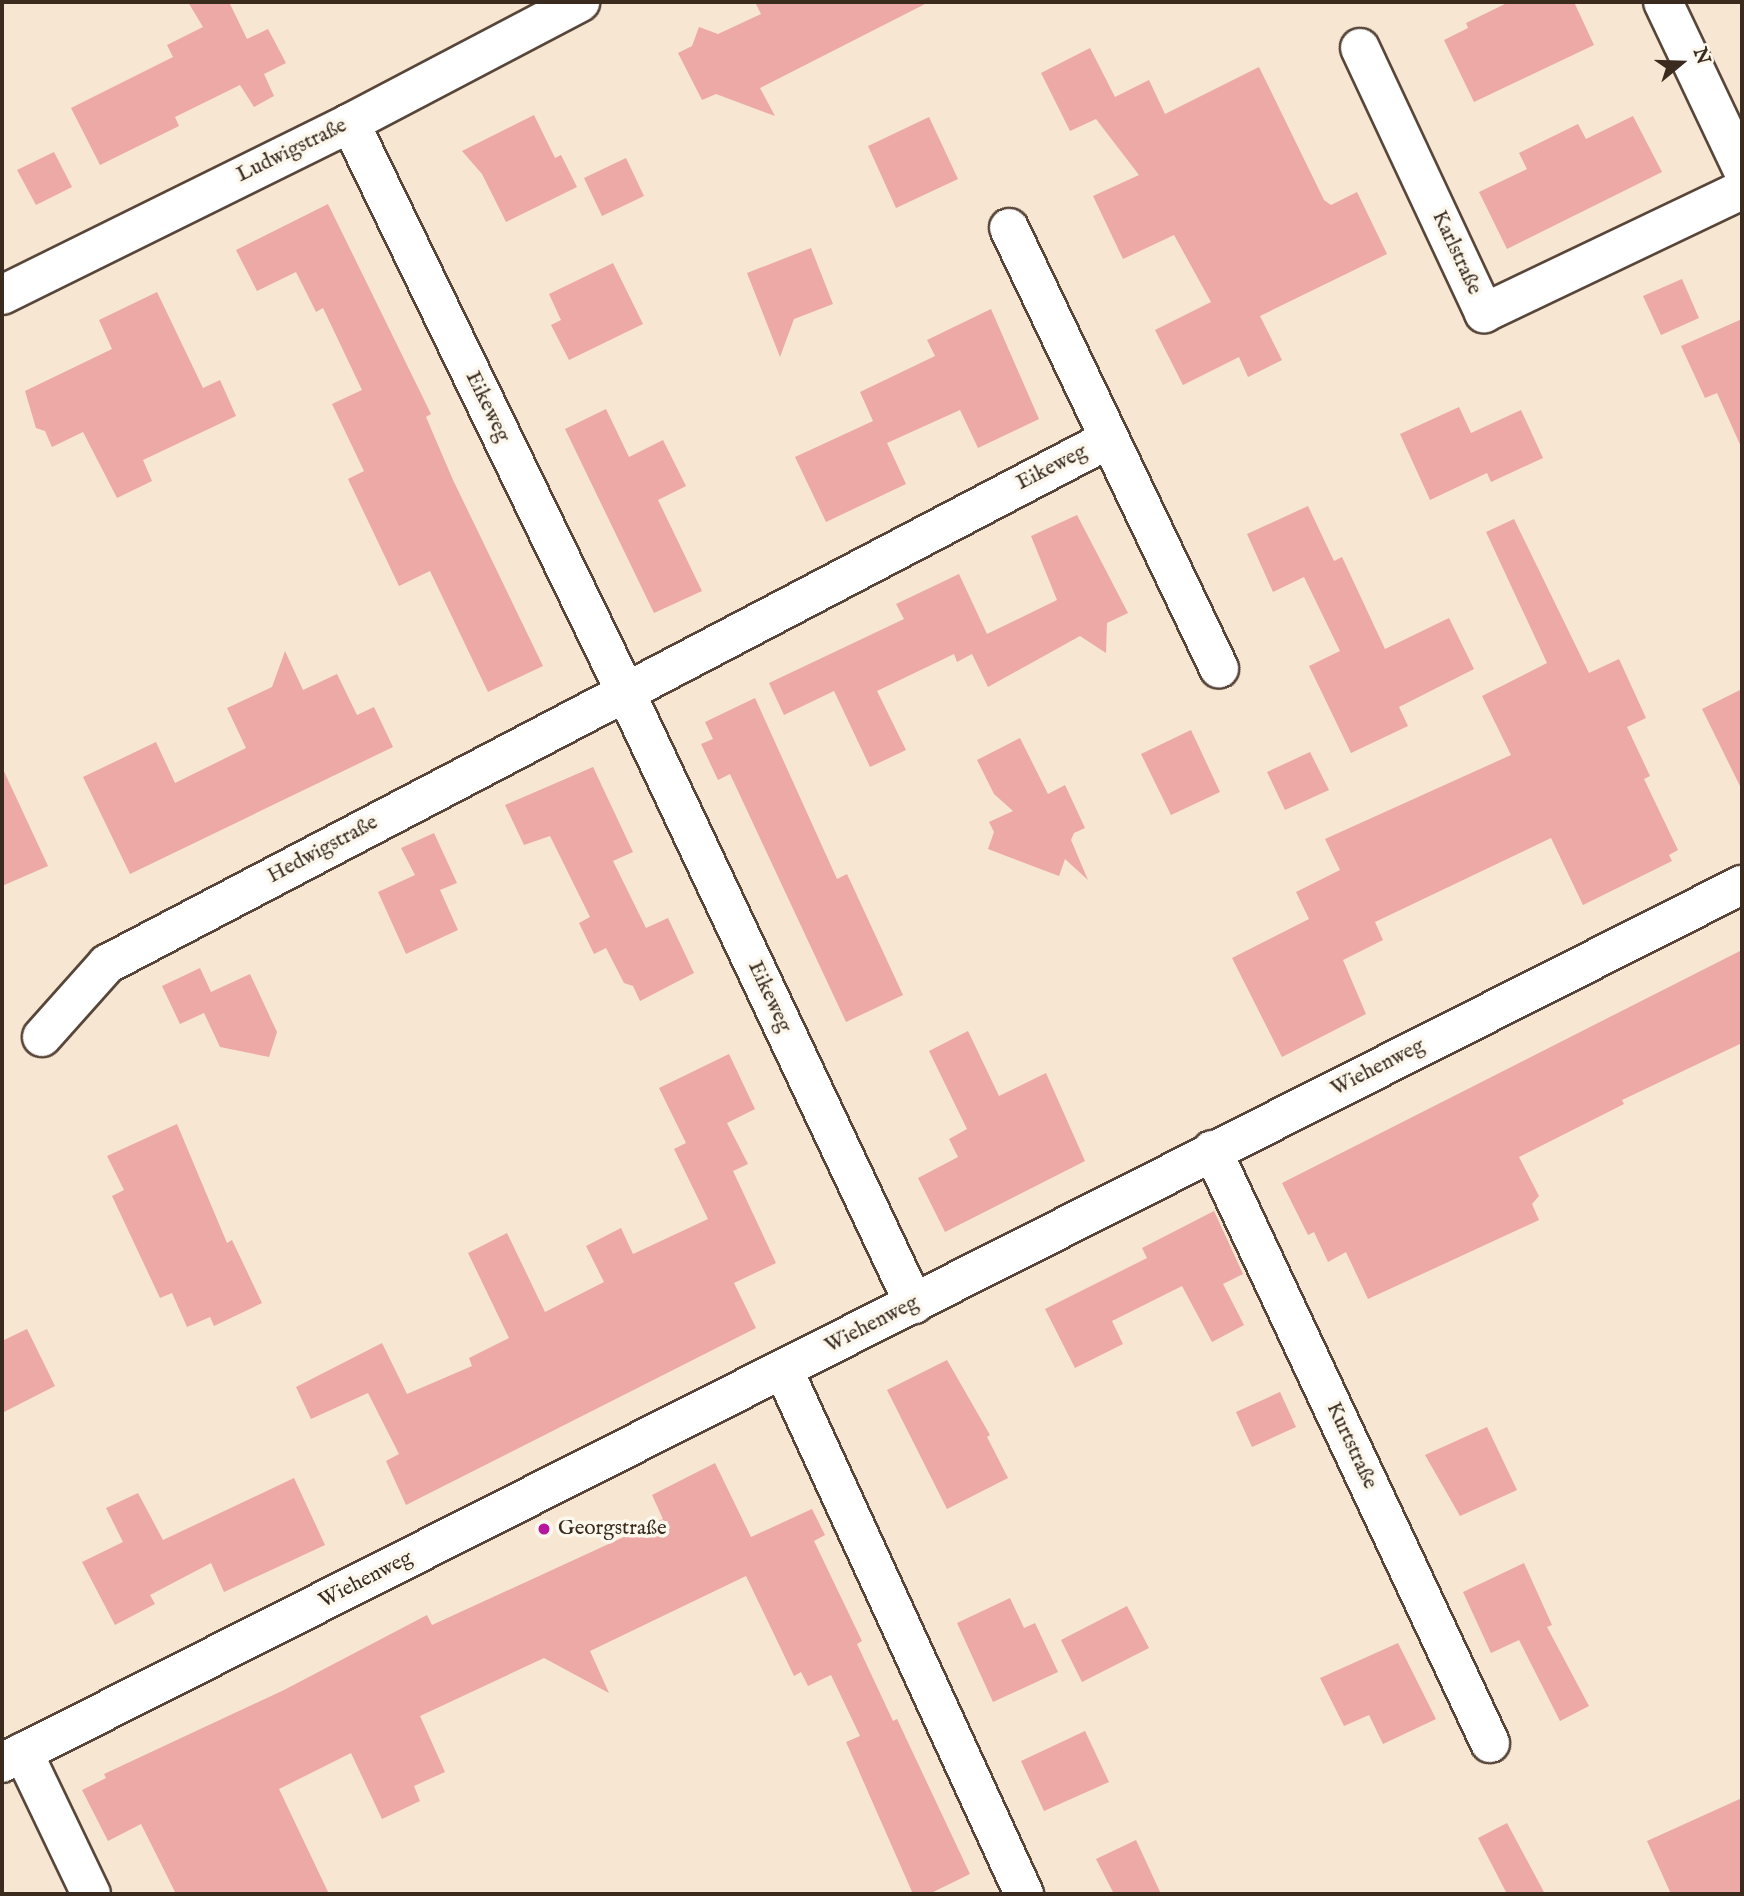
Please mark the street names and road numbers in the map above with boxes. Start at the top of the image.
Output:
street label: Ludwigstraße [233,113,351,189]
street label: Karlstraße [1426,207,1486,299]
street label: Eikeweg [459,367,515,447]
street label: Eikeweg [1013,440,1091,496]
street label: Hedwigstraße [264,810,382,890]
street label: Eikeweg [742,957,796,1037]
street label: Wiehenweg [1327,1034,1429,1102]
street label: Wiehenweg [821,1291,923,1359]
street label: Kurtstraße [1320,1399,1382,1493]
street label: Wiehenweg [315,1546,417,1614]

